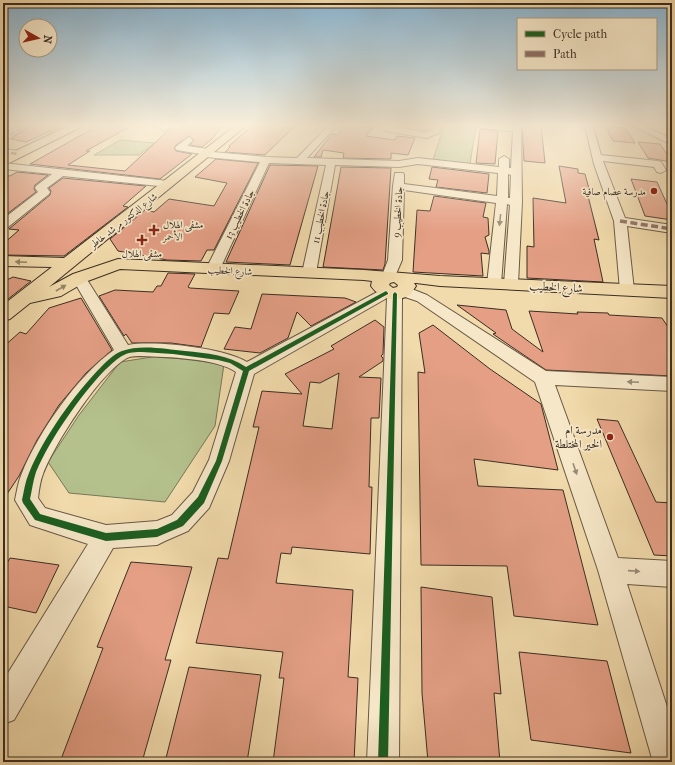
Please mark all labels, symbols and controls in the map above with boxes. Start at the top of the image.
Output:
north arrow [18,18,58,58]
legend [517,18,657,70]
text: Cycle path [553,27,608,41]
text: N [40,34,54,45]
text: Path [553,47,577,61]
street label: جادة الخطيب 9 [391,186,406,238]
place label: مدرسة عصام صافية [582,186,646,201]
marker: مدرسة عصام صافية [649,186,659,196]
street label: جادة الخطيب 13 [223,188,258,242]
street label: شارع الدكتور مرشد خاطر [87,190,162,254]
street label: جادة الخطيب 11 [310,190,333,245]
one-way arrow [497,213,504,226]
place label: مشفى الهلال الأحمر [162,219,204,243]
marker: مشفى الهلال الأحمر [148,224,160,236]
marker: مشفى الهلال [136,234,148,246]
place label: مشفى الهلال [122,248,162,261]
one-way arrow [14,259,27,265]
street label: شارع الخطيب [207,264,253,281]
street label: شارع الخطيب [529,279,583,299]
one-way arrow [55,284,67,291]
one-way arrow [627,379,639,386]
place label: مدرسة ام الخير المختلطة [555,423,602,451]
marker: مدرسة ام الخير المختلطة [605,432,615,442]
one-way arrow [572,463,578,475]
one-way arrow [628,568,640,575]

